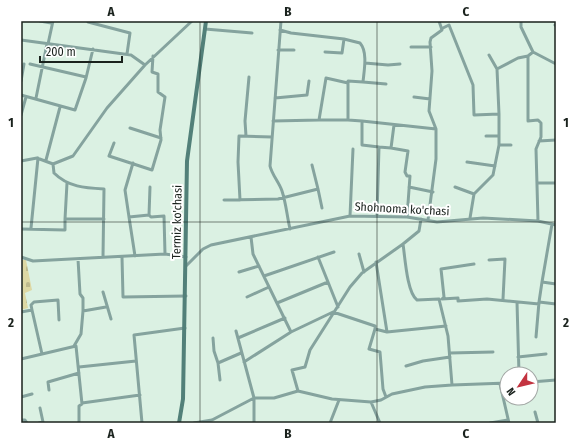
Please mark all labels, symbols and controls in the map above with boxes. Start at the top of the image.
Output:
text: A [106,4,115,19]
text: B [284,4,292,19]
text: C [463,4,470,19]
scale bar [40,38,122,64]
text: 200 m [46,45,76,59]
text: 1 [8,115,14,130]
text: 1 [563,115,569,130]
street label: Termiz ko'chasi [169,185,185,259]
street label: Shohnoma ko'chasi [354,200,450,218]
text: 2 [7,315,14,330]
text: 2 [562,315,569,330]
north arrow [499,366,539,406]
text: N [504,385,518,398]
text: A [106,426,115,441]
text: B [284,426,292,441]
text: C [463,426,470,441]

